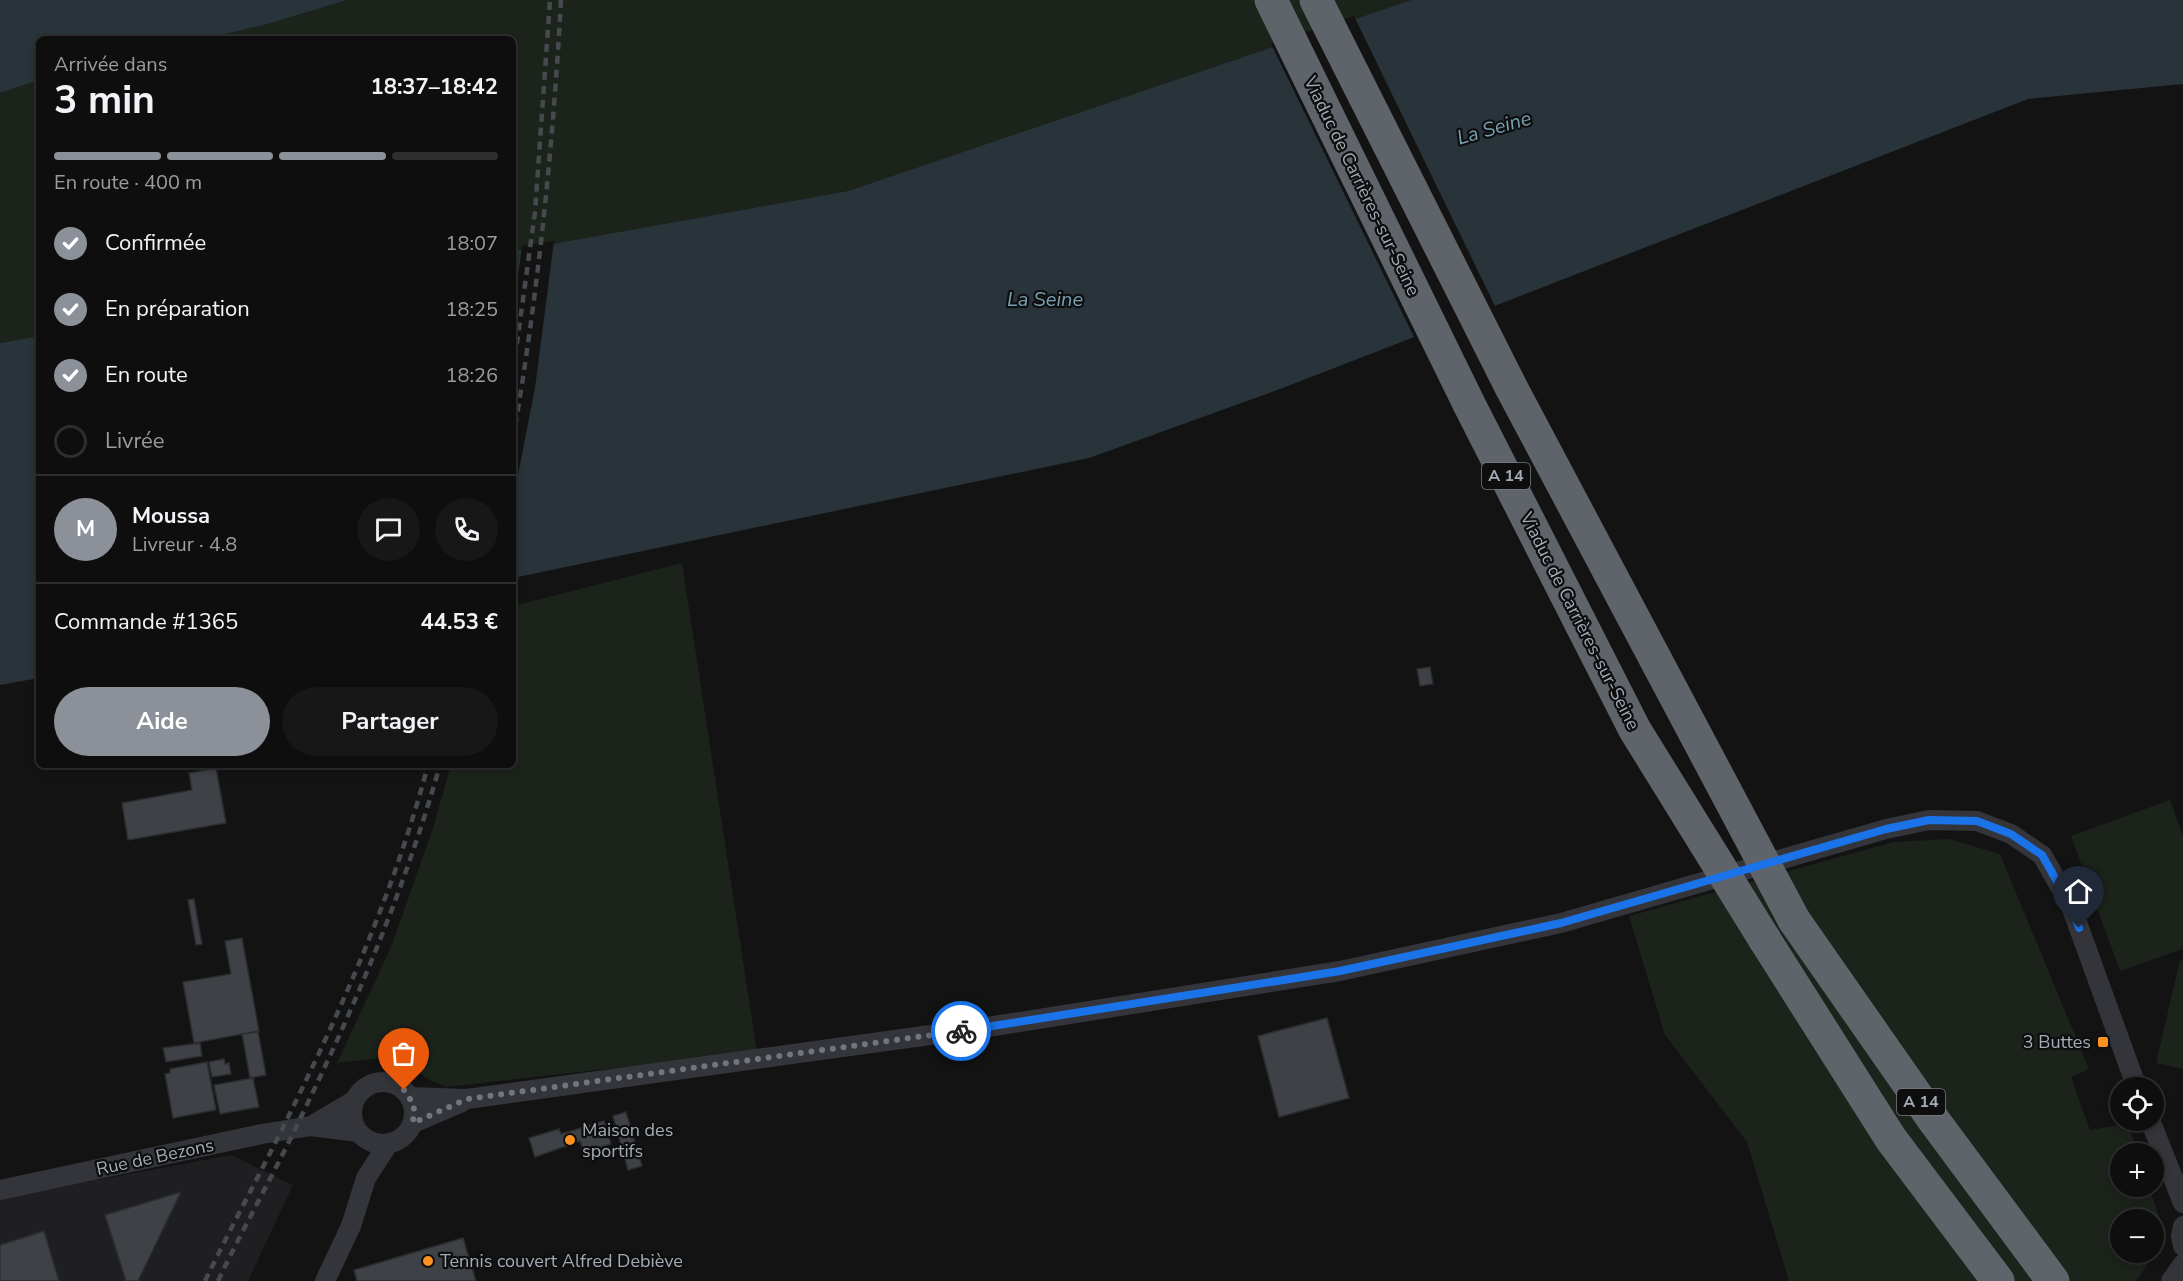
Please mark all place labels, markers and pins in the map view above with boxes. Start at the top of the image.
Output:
pin [2053,866,2104,928]
pin [378,1028,429,1090]
place label: 3 Buttes [2023,1030,2091,1054]
marker: 3 Buttes [2096,1035,2110,1049]
place label: Maison des sportifs [582,1118,673,1163]
marker: Maison des sportifs [563,1133,577,1147]
place label: Tennis couvert Alfred Debiève [440,1249,683,1273]
marker: Tennis couvert Alfred Debiève [421,1254,435,1268]

